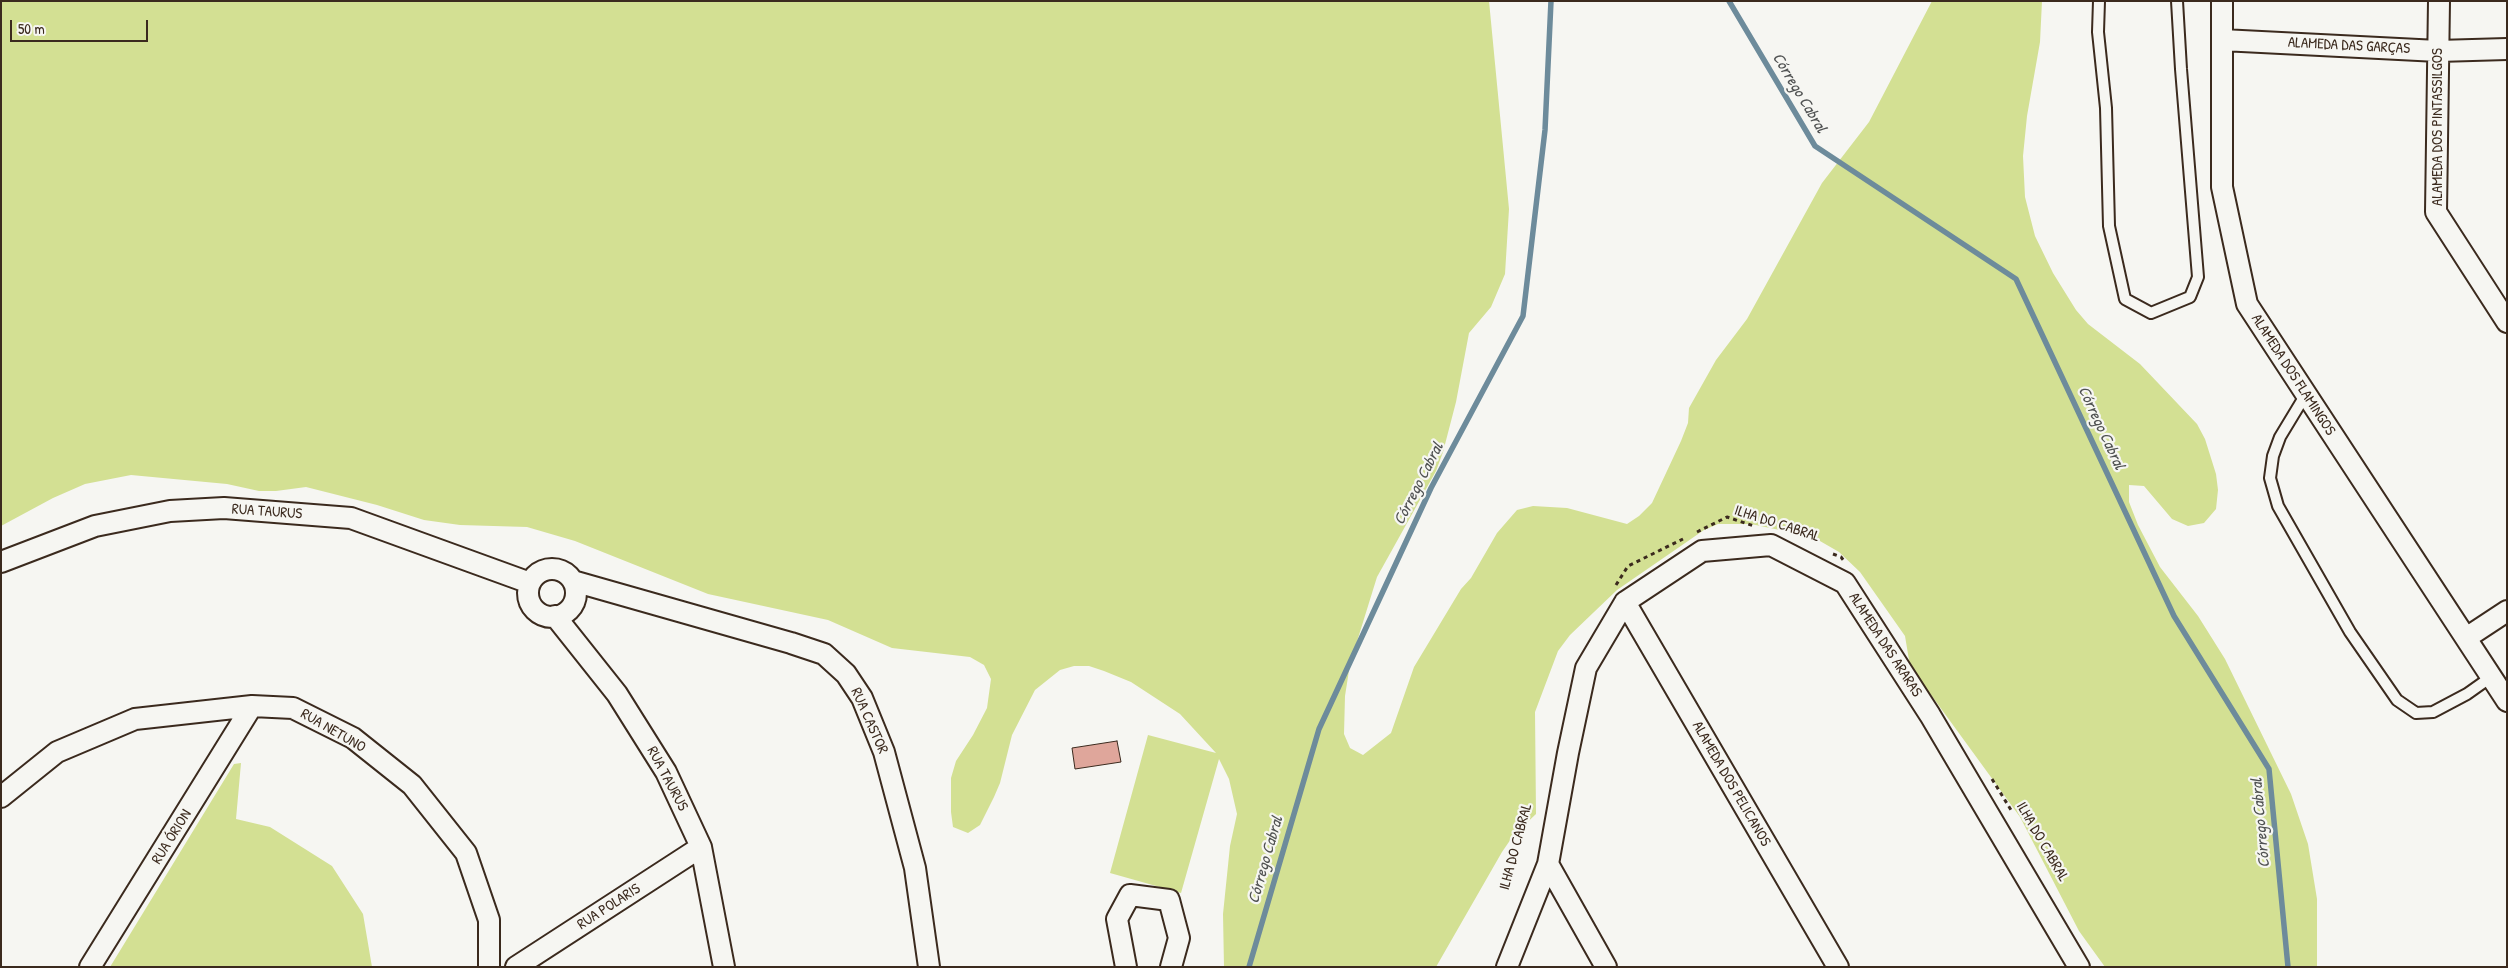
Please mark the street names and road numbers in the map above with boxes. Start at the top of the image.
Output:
street label: ALAMEDA DAS GARÇAS [2288,34,2410,58]
street label: ALAMEDA DOS PINTASSILGOS [2429,48,2447,206]
street label: ALAMEDA DOS FLAMINGOS [2247,311,2339,439]
street label: RUA TAURUS [231,501,303,523]
street label: ILHA DO CABRAL [1732,502,1822,546]
street label: ALAMEDA DAS ARARAS [1845,589,1925,701]
street label: RUA CASTOR [846,685,892,757]
street label: RUA NETUNO [297,705,369,757]
street label: ALAMEDA DOS PELICANOS [1688,718,1774,850]
street label: RUA TAURUS [643,744,691,814]
street label: ILHA DO CABRAL [2012,799,2072,885]
street label: ILHA DO CABRAL [1496,802,1536,892]
street label: RUA ÓRION [148,806,196,868]
street label: RUA POLARIS [574,880,644,934]

